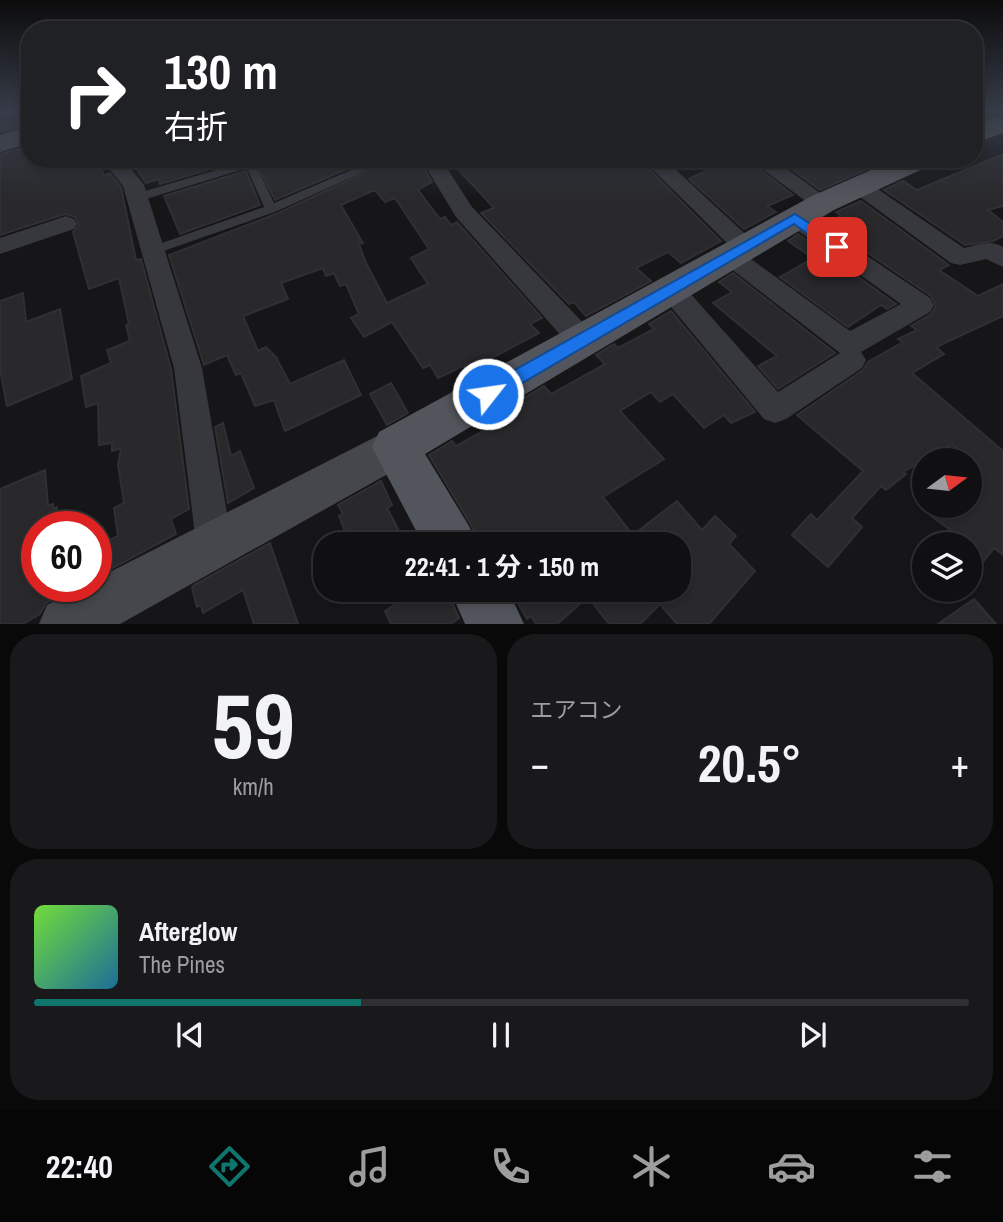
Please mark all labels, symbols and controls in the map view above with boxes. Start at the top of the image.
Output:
text: 130 m [164,38,278,104]
icon: right [49,49,140,140]
text: 右折 [164,105,228,148]
pin [807,217,867,277]
icon: arrive [818,228,856,266]
position arrow [451,357,525,431]
north arrow [912,448,982,518]
map controls [912,448,982,602]
speed limit sign: 60 [21,511,112,602]
button: layers [912,532,982,602]
text: 22:41 · 1 分 · 150 m [405,549,599,584]
text: 59 [212,664,295,786]
text: エアコン [531,694,623,725]
text: 20.5° [698,728,802,798]
text: − [531,738,549,789]
text: + [951,738,969,789]
text: km/h [233,771,274,802]
text: Afterglow [139,914,237,949]
text: The Pines [139,949,225,980]
icon: previous [171,1016,209,1054]
icon: pause [482,1016,520,1054]
icon: next [794,1016,832,1054]
icon: directions [205,1142,254,1191]
icon: music [345,1142,394,1191]
icon: phone [486,1142,535,1191]
icon: climate [627,1142,676,1191]
icon: car [767,1142,816,1191]
icon: filters [908,1142,957,1191]
text: 22:40 [46,1145,113,1188]

